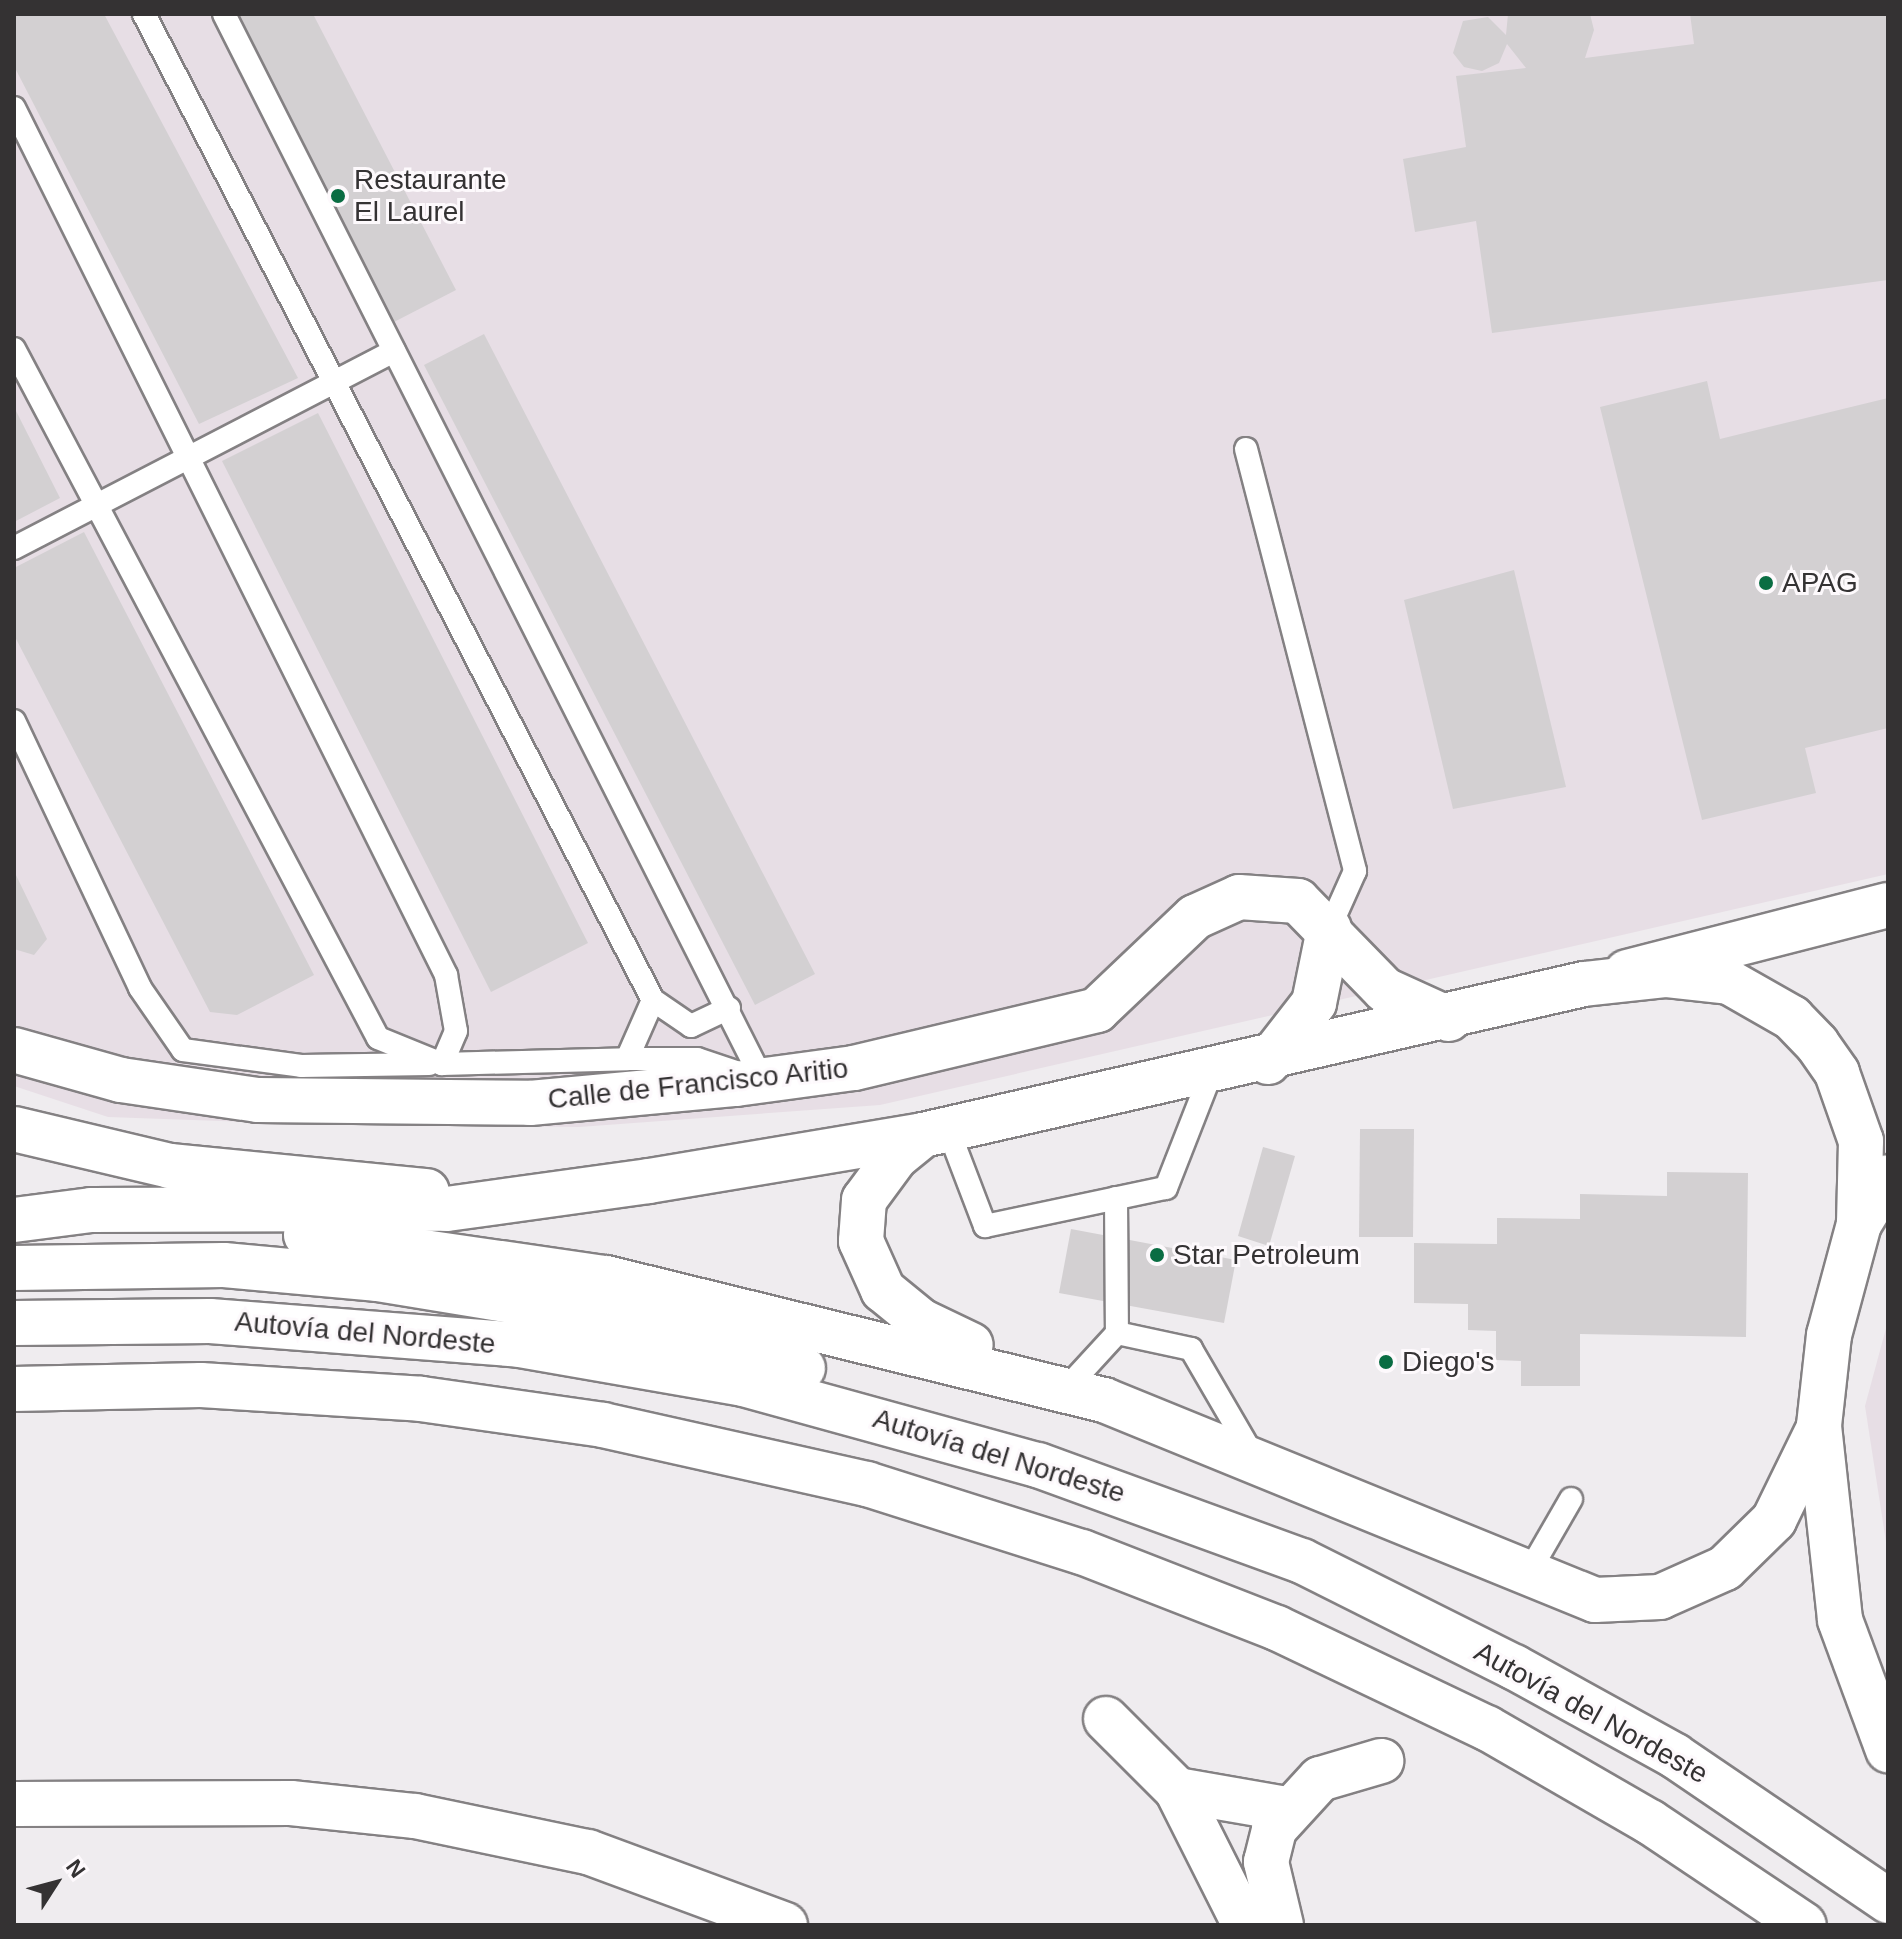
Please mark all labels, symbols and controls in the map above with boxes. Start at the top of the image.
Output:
place label: Restaurante El Laurel [354,163,507,229]
marker: Restaurante El Laurel [329,187,347,205]
place label: APAG [1782,566,1858,600]
marker: APAG [1757,574,1775,592]
street label: Calle de Francisco Aritio [545,1051,851,1117]
place label: Star Petroleum [1173,1238,1360,1272]
marker: Star Petroleum [1148,1246,1166,1264]
street label: Autovía del Nordeste [233,1305,497,1361]
place label: Diego's [1402,1345,1495,1379]
marker: Diego's [1377,1353,1395,1371]
street label: Autovía del Nordeste [869,1402,1129,1510]
street label: Autovía del Nordeste [1469,1635,1713,1791]
north arrow [16,1843,96,1923]
text: N [61,1855,91,1882]

